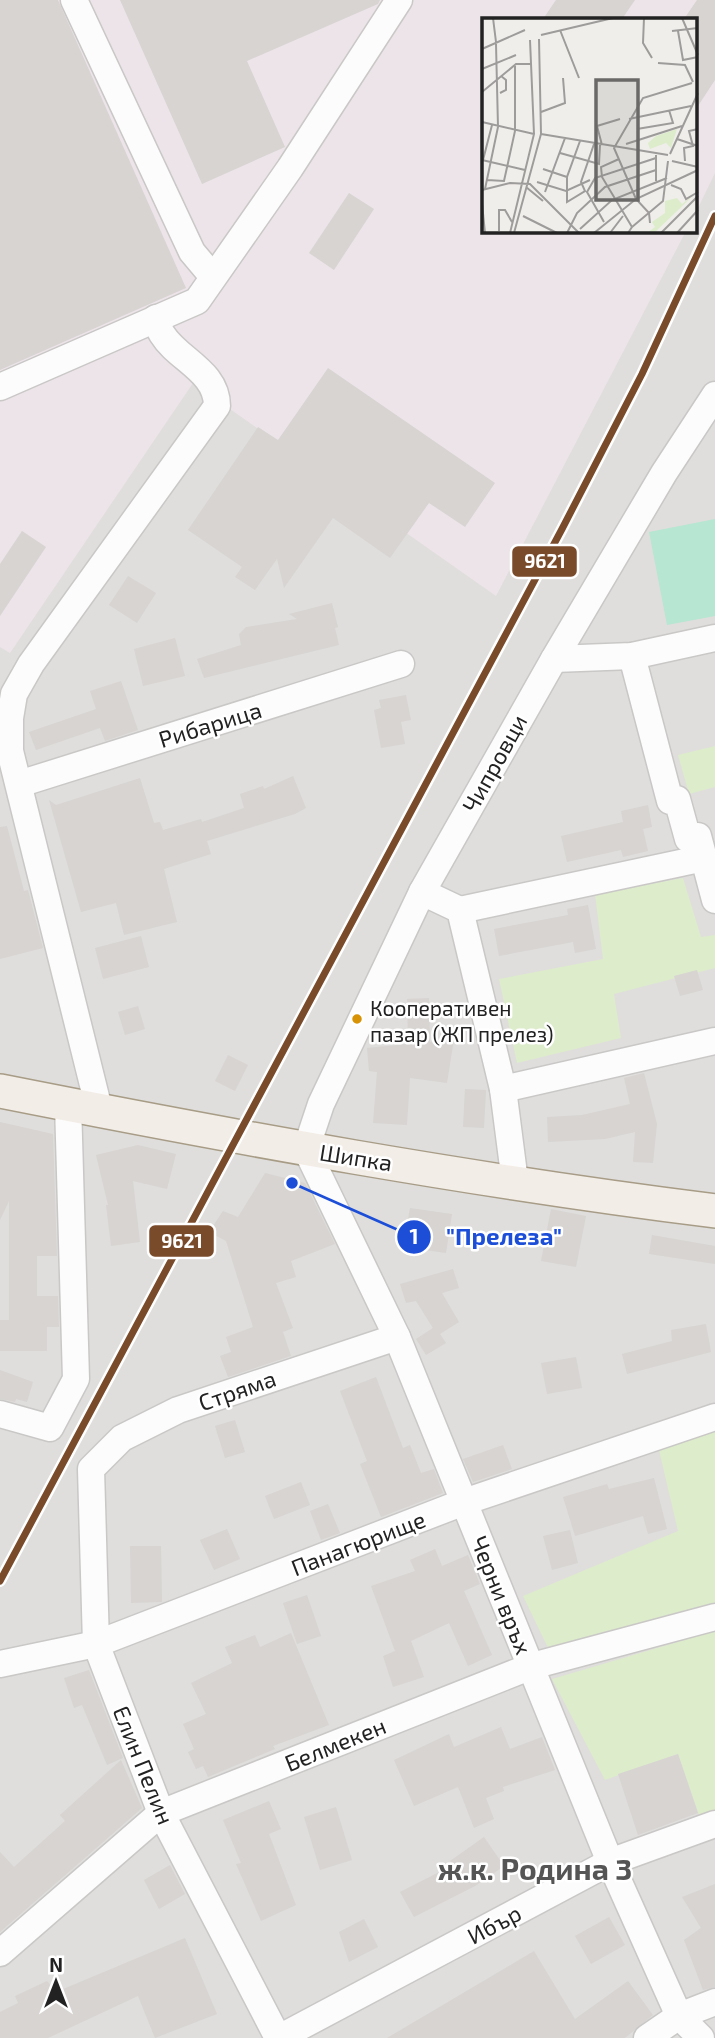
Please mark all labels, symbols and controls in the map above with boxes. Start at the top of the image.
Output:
inset map [482,18,698,233]
line badge: 9621 [511,545,578,578]
text: 9621 [524,549,566,572]
street label: Рибарица [155,695,265,753]
street label: Чипровци [456,709,532,817]
place label: Кооперативен пазар (ЖП прелез) [370,995,554,1046]
marker: Кооперативен пазар (ЖП прелез) [350,1012,364,1026]
street label: Шипка [318,1137,394,1177]
callout: "Прелеза" [397,1215,576,1260]
text: "Прелеза" [446,1221,562,1250]
text: 1 [409,1223,419,1248]
line badge: 9621 [148,1224,215,1258]
text: 9621 [161,1229,203,1252]
street label: Стряма [195,1364,279,1416]
street label: Панагюрище [287,1505,429,1581]
street label: Черни връх [466,1532,538,1658]
street label: Елин Пелин [108,1702,180,1828]
street label: Белмекен [280,1711,390,1777]
district label: ж.к. Родина 3 [438,1850,632,1886]
street label: Ибър [462,1898,526,1950]
north arrow [21,1947,91,2017]
text: N [49,1953,63,1976]

